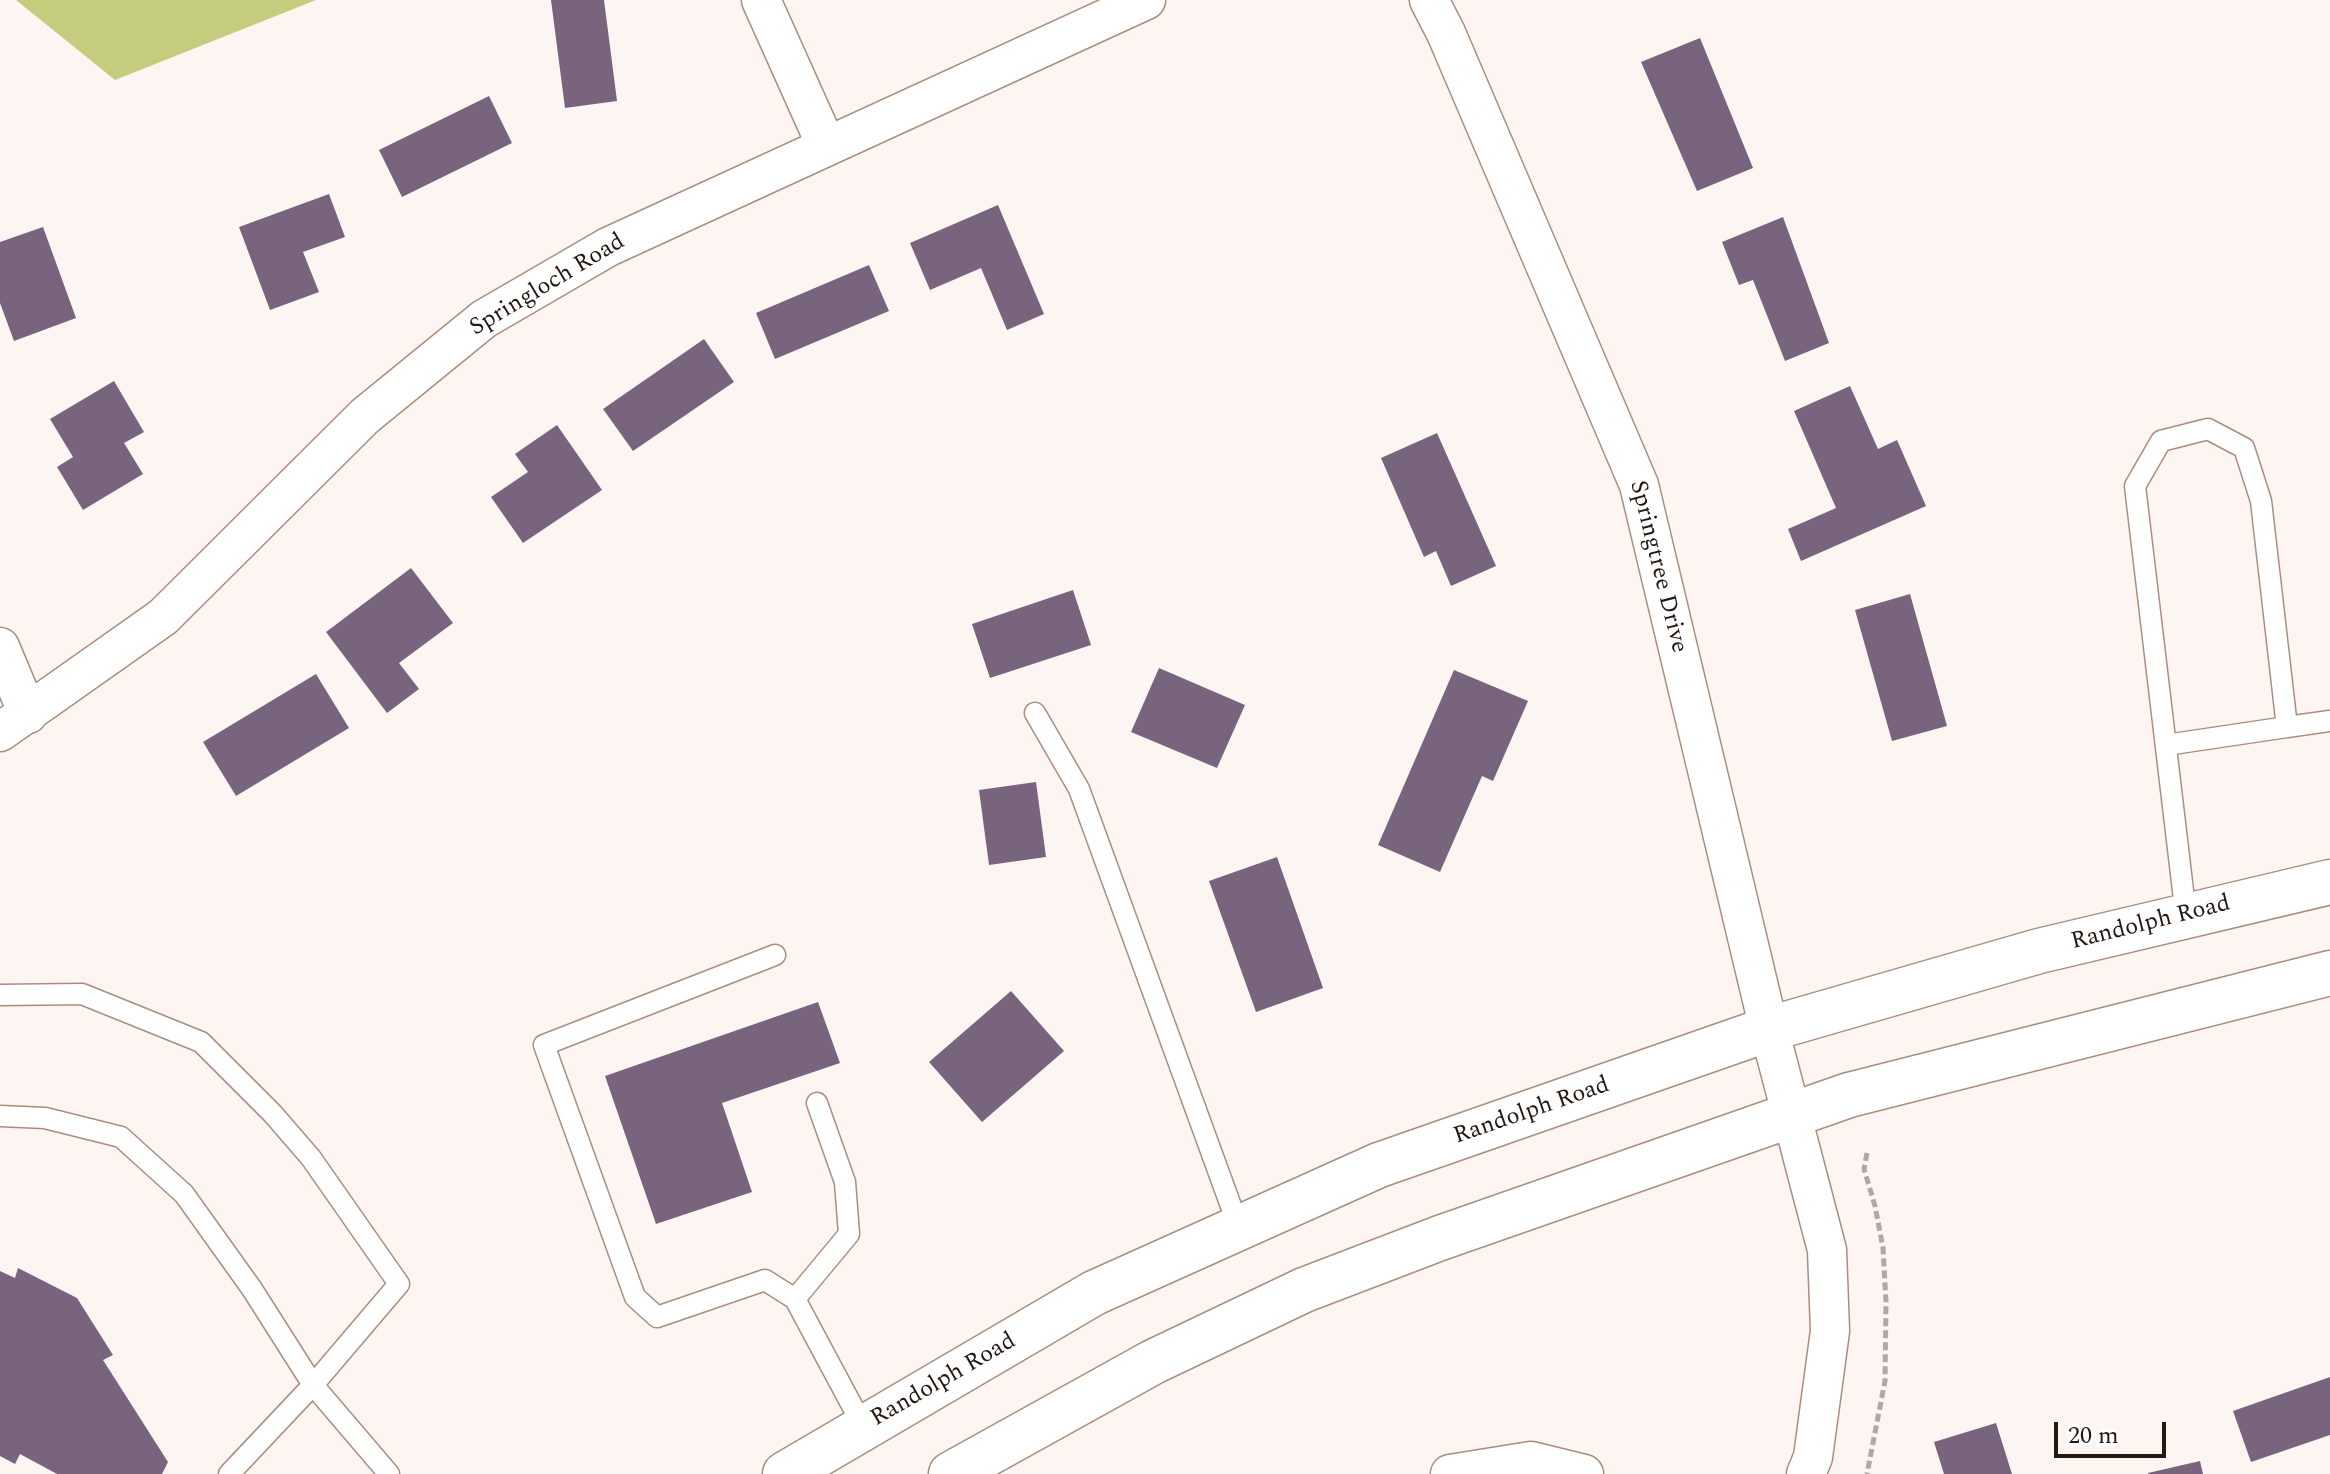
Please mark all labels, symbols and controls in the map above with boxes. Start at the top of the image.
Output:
street label: Springloch Road [465,228,631,344]
street label: Springtree Drive [1622,478,1692,656]
street label: Randolph Road [2068,890,2234,958]
street label: Randolph Road [1450,1072,1614,1152]
street label: Randolph Road [866,1328,1022,1434]
scale bar [2058,1406,2170,1456]
text: 20 m [2068,1418,2119,1454]

